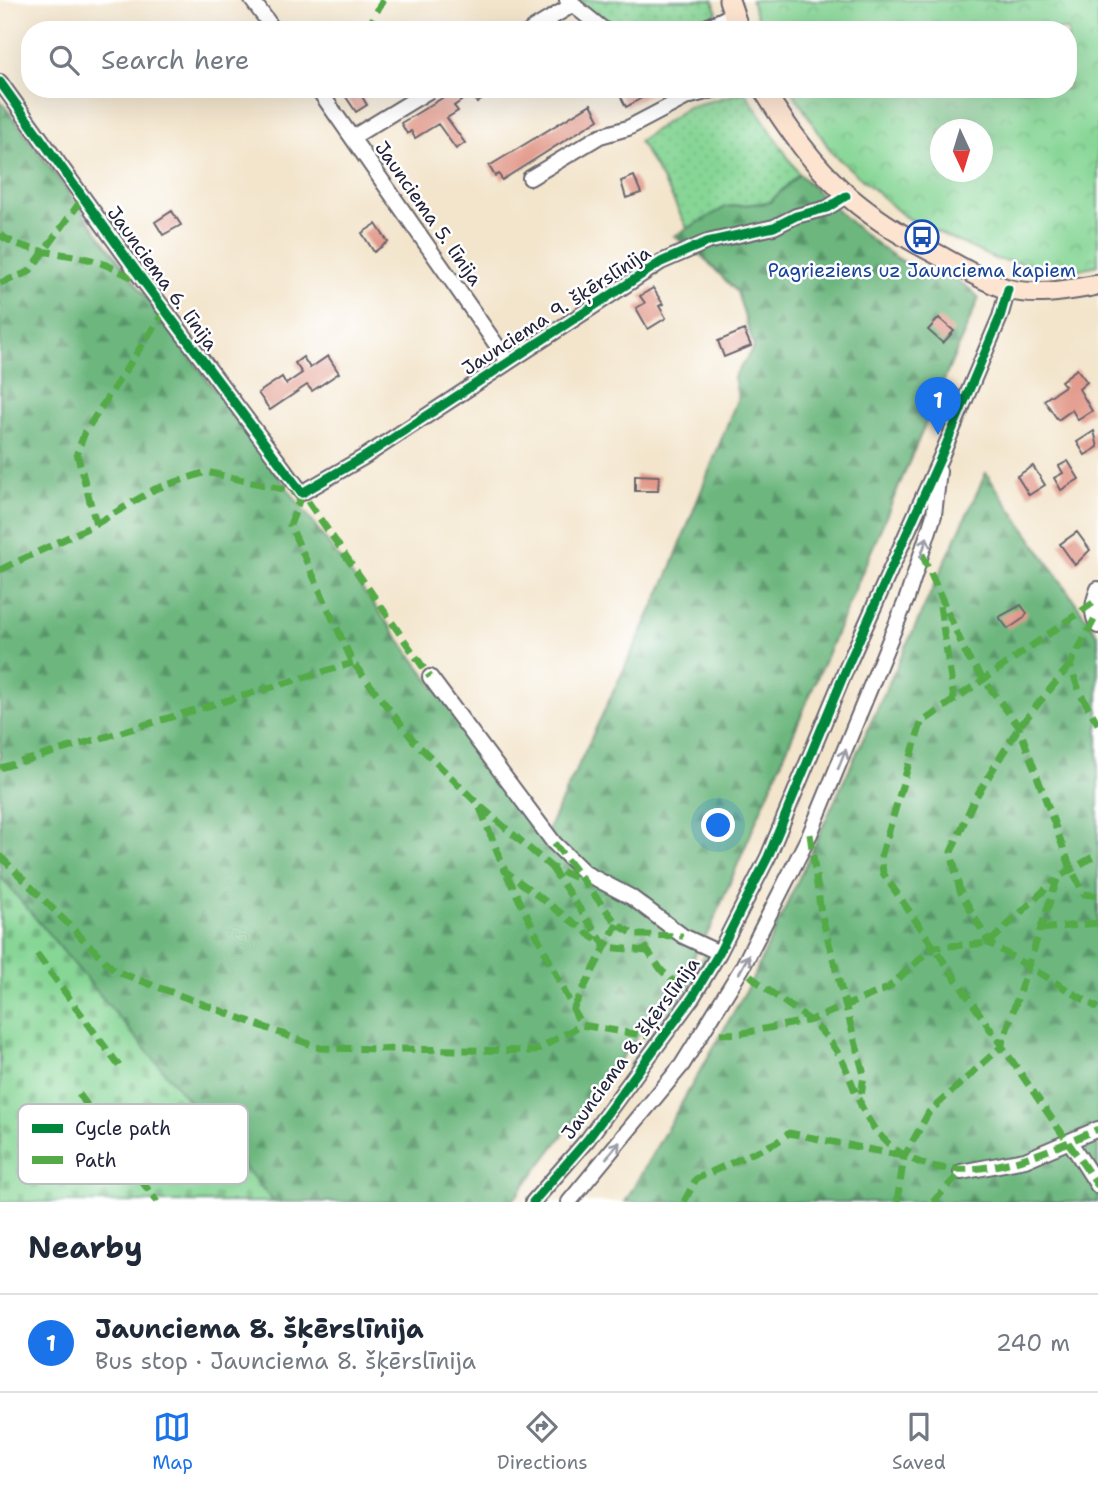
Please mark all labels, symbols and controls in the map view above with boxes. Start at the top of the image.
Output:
search box [21,21,1077,98]
icon: search [45,41,83,79]
text: Search here [101,42,250,77]
north arrow [930,119,993,182]
street label: Jaunciema 5. līnija [369,136,488,291]
street label: Jaunciema 6. līnija [102,201,224,356]
bus stop icon: Pagrieziens uz Jaunciema kapiem [903,218,941,256]
street label: Jaunciema 9. šķērslīnija [457,240,656,382]
place label: Pagrieziens uz Jaunciema kapiem [768,258,1076,283]
pin: 1 [915,377,961,435]
one-way arrow [919,537,931,559]
one-way arrow [837,749,850,771]
your location [701,808,735,842]
street label: Jaunciema 8. šķērslīnija [556,952,706,1145]
one-way arrow [737,955,751,975]
legend [18,1104,248,1184]
text: Cycle path [75,1116,171,1141]
one-way arrow [605,1141,621,1159]
text: Path [75,1148,117,1173]
text: Nearby [28,1227,143,1268]
text: Jaunciema 8. šķērslīnija [95,1311,424,1346]
text: 1 [46,1328,56,1358]
text: 240 m [996,1328,1070,1358]
text: Bus stop · Jaunciema 8. šķērslīnija [95,1346,476,1376]
tab: Map [152,1408,193,1475]
tab: Directions [497,1408,588,1475]
tab: Saved [892,1408,946,1475]

